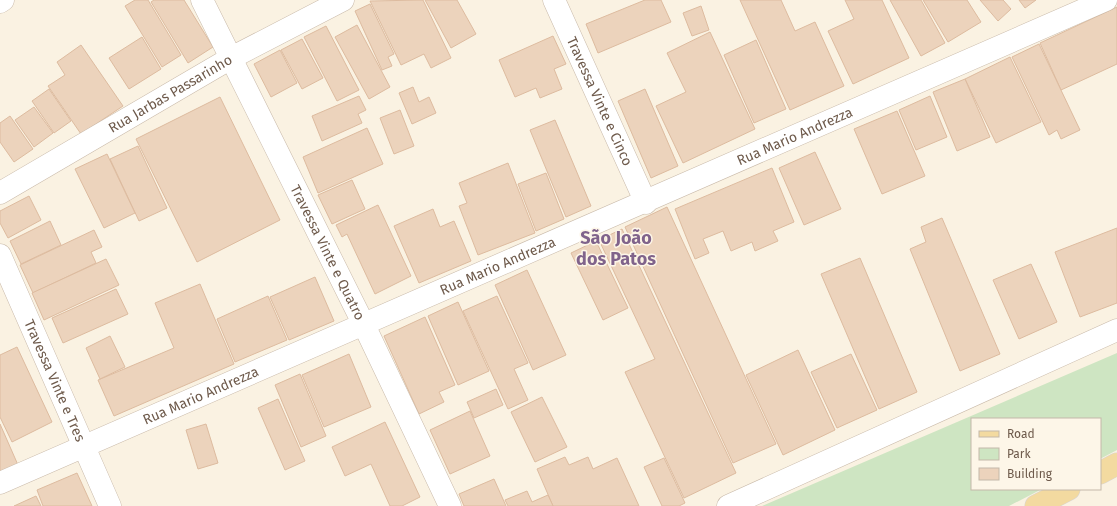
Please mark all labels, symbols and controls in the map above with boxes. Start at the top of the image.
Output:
street label: Travessa Vinte e Cinco [563,34,636,169]
street label: Rua Jarbas Passarinho [105,51,235,137]
street label: Rua Mario Andrezza [734,104,855,169]
street label: Travessa Vinte e Quatro [287,182,368,323]
district label: São João dos Patos [576,227,656,270]
street label: Rua Mario Andrezza [437,233,558,299]
street label: Travessa Vinte e Tres [20,317,89,445]
street label: Rua Mario Andrezza [140,363,261,429]
legend [971,418,1101,490]
text: Road [1007,427,1035,441]
text: Park [1007,447,1031,461]
text: Building [1007,467,1053,481]

